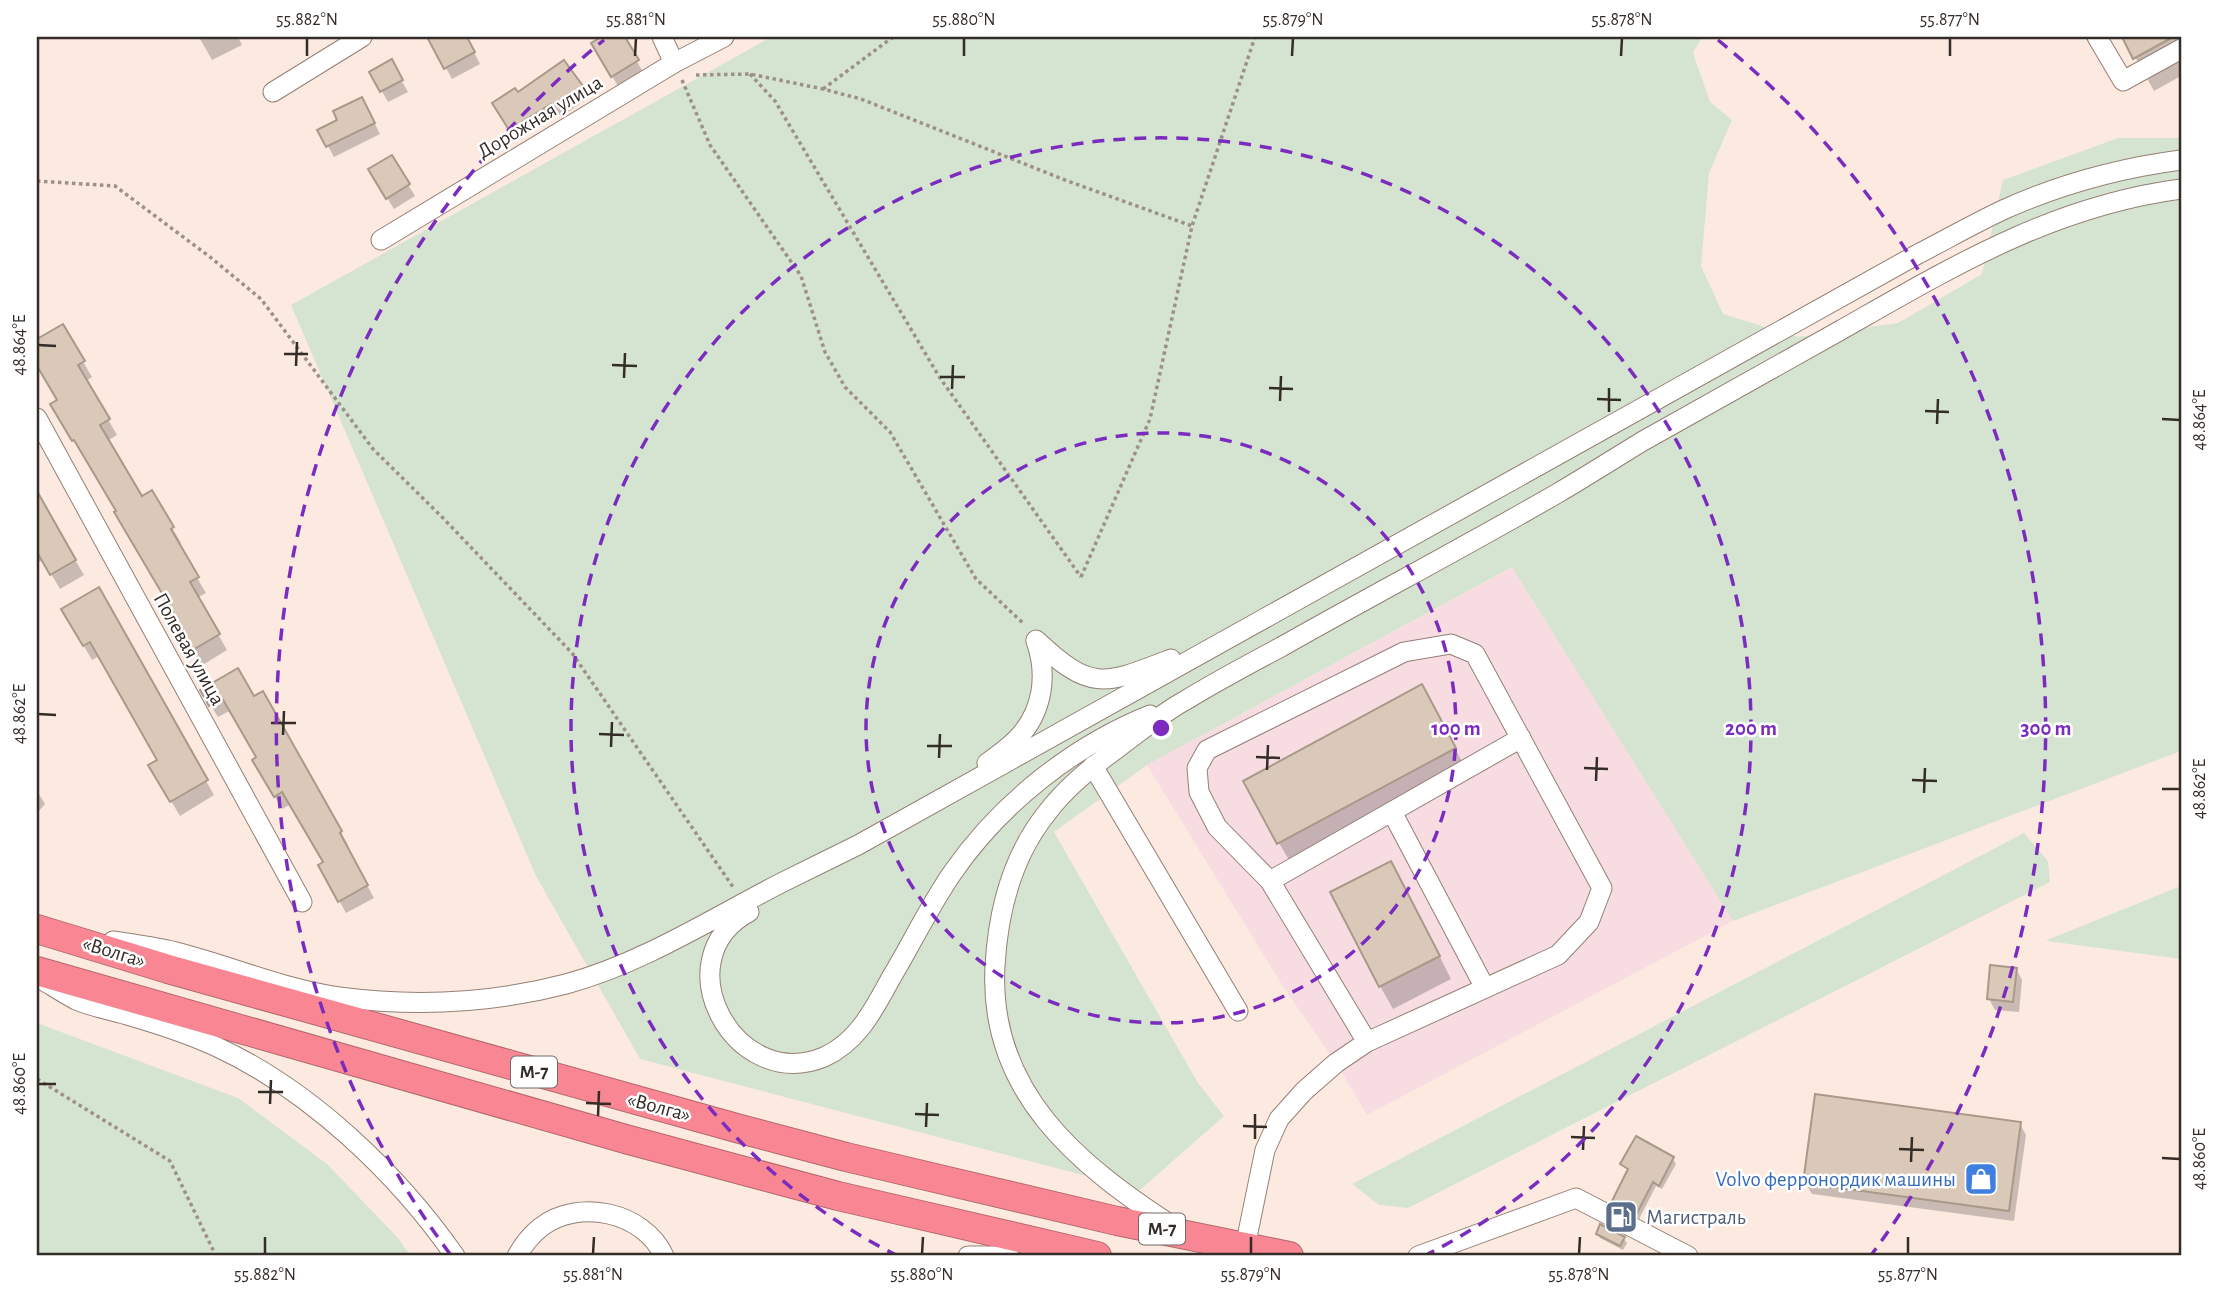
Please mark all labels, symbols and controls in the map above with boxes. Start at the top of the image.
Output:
text: 55.882°N [276,11,338,29]
text: 55.881°N [606,11,666,29]
text: 55.880°N [932,11,996,29]
text: 55.879°N [1262,11,1324,29]
text: 55.878°N [1591,11,1653,29]
text: 55.877°N [1920,11,1980,29]
street label: Дорожная улица [474,71,606,162]
text: 48.864°E [11,314,29,375]
text: 48.864°E [2191,389,2209,450]
street label: Полевая улица [149,589,229,709]
text: 48.862°E [11,683,29,744]
centre of rings [1149,716,1173,740]
text: 100 m [1431,718,1481,739]
text: 200 m [1725,718,1777,739]
text: 300 m [2020,718,2072,739]
text: 48.862°E [2191,758,2209,819]
street label: «Волга» [80,933,148,971]
text: 48.860°E [11,1053,29,1115]
road number: М-7 [511,1056,557,1088]
street label: «Волга» [625,1088,693,1126]
text: 48.860°E [2191,1128,2209,1190]
shop icon: Volvo ферронордик машины [1962,1160,2000,1198]
place label: Volvo ферронордик машины [1715,1169,1956,1190]
fuel station icon: Магистраль [1602,1198,1640,1236]
place label: Магистраль [1646,1207,1746,1228]
road number: М-7 [1139,1214,1185,1245]
text: 55.882°N [234,1266,296,1284]
text: 55.881°N [563,1266,623,1284]
text: 55.880°N [890,1266,954,1284]
text: 55.879°N [1220,1266,1282,1284]
text: 55.878°N [1548,1266,1610,1284]
text: 55.877°N [1878,1266,1938,1284]

